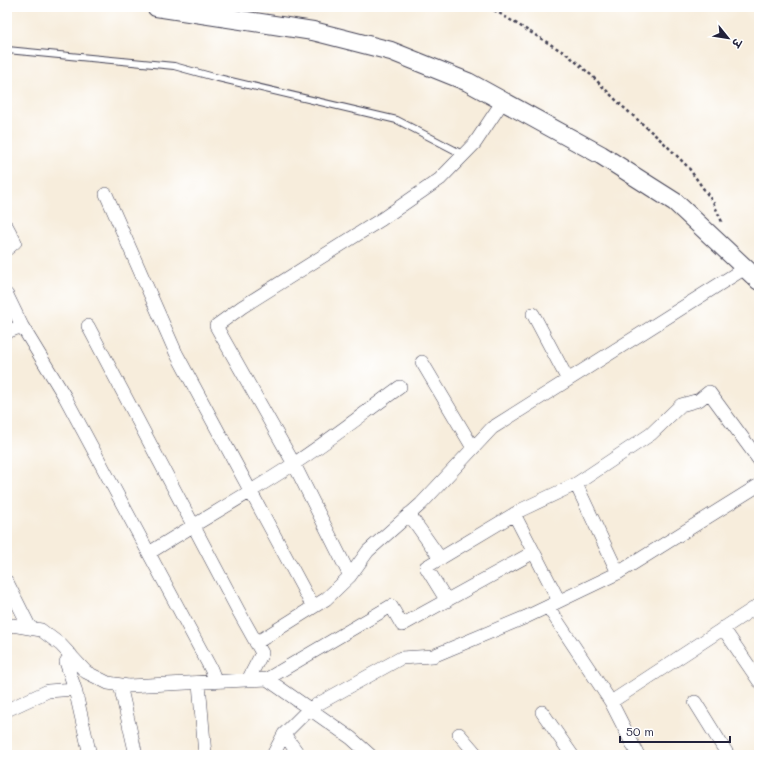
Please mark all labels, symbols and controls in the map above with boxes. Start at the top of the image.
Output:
north arrow [708,18,748,58]
text: उ [728,35,746,52]
scale bar [620,718,730,744]
text: 50 m [626,723,654,739]

